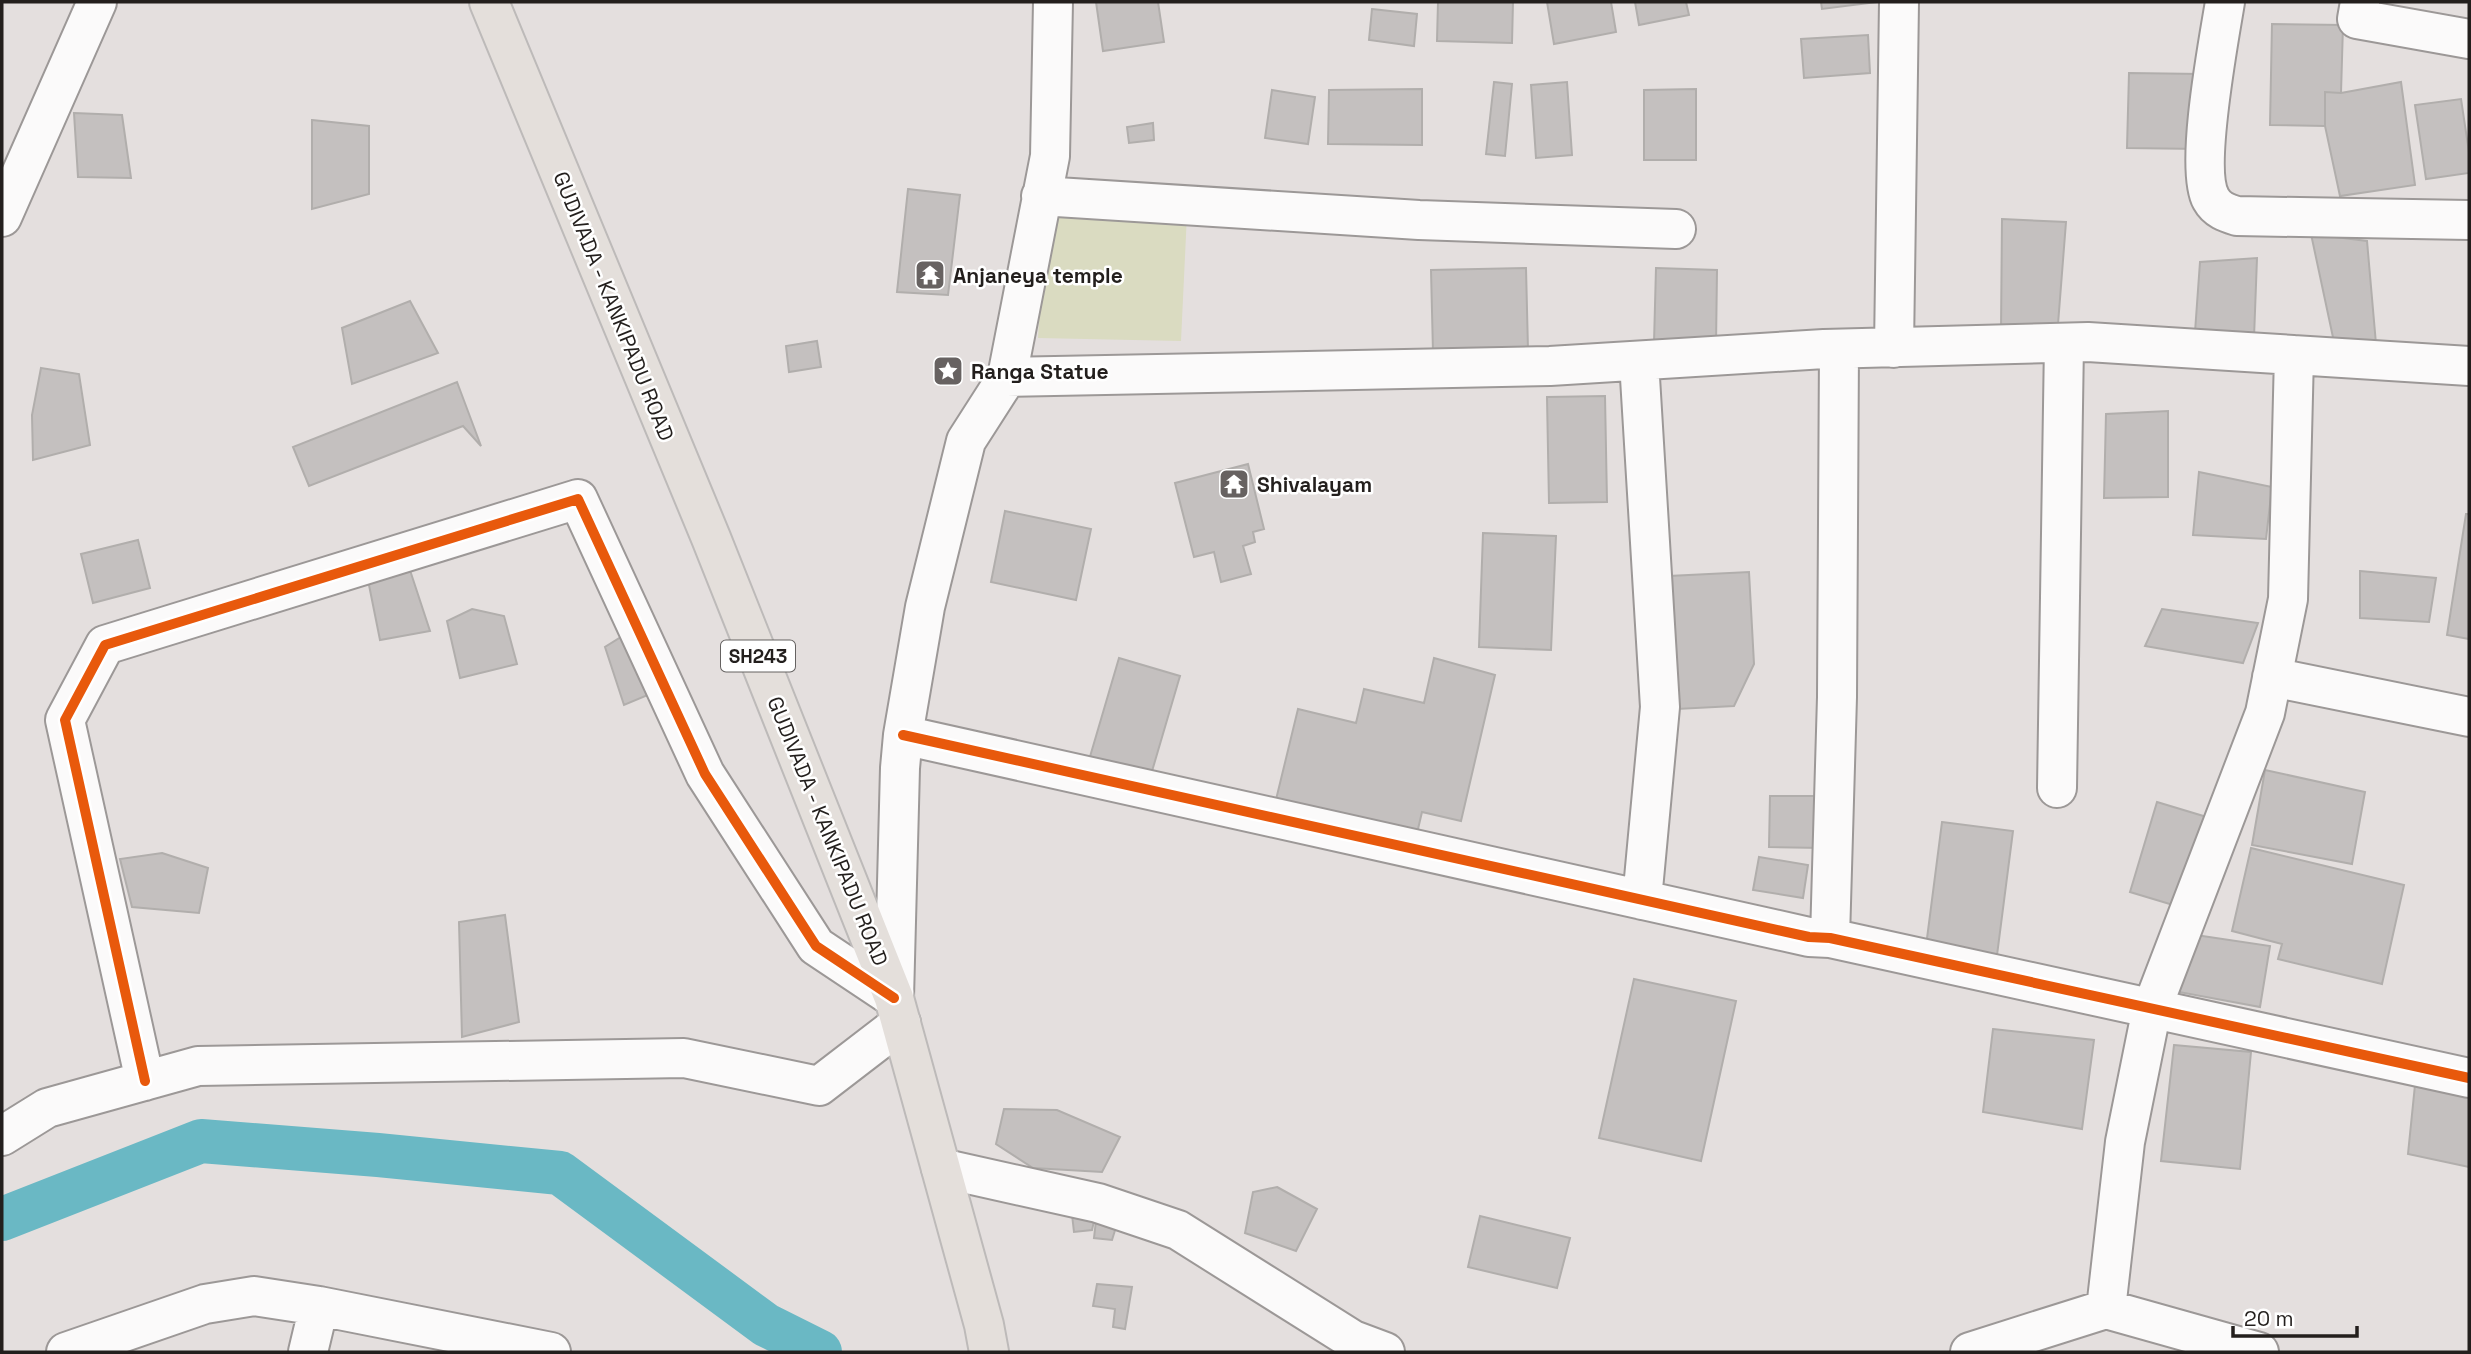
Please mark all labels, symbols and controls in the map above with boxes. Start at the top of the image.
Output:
street label: GUDIVADA - KANKIPADU ROAD [548,167,680,445]
temple icon: Anjaneya temple [913,258,947,292]
place label: Anjaneya temple [953,262,1123,289]
place icon: Ranga Statue [931,354,965,388]
place label: Ranga Statue [971,358,1109,385]
temple icon: Shivalayam [1217,467,1251,501]
place label: Shivalayam [1257,471,1372,498]
road number: SH243 [721,640,795,671]
street label: GUDIVADA - KANKIPADU ROAD [762,692,894,970]
scale bar [2233,1294,2357,1338]
text: 20 m [2244,1305,2294,1332]

